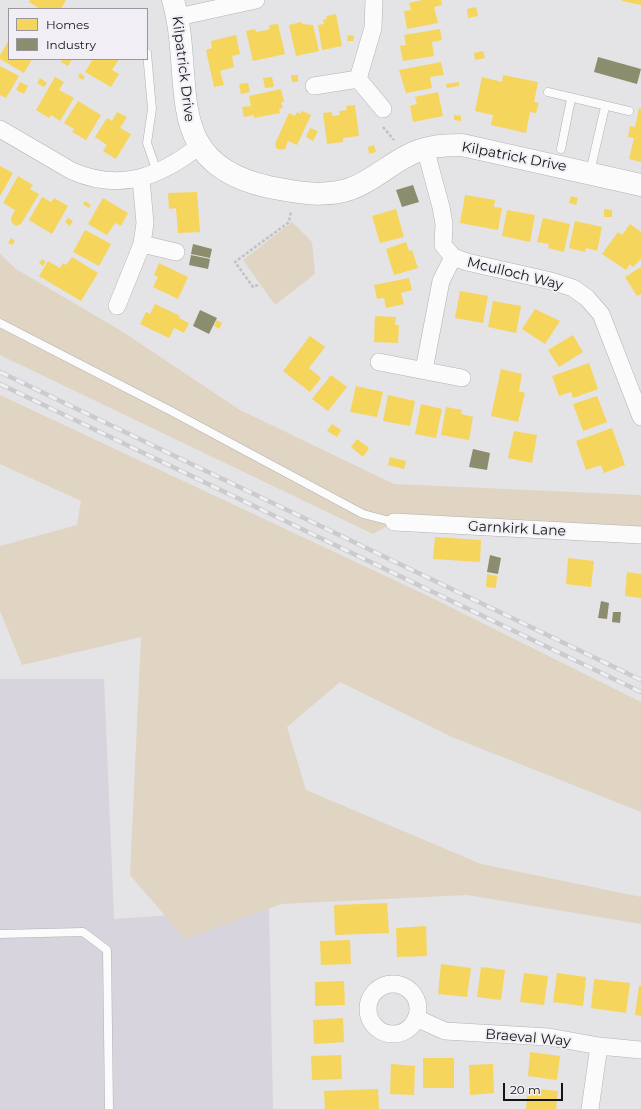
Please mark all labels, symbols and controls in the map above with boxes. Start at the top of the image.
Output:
legend [8,8,148,60]
street label: Kilpatrick Drive [168,15,198,123]
text: Homes [46,17,89,32]
text: Industry [46,37,96,52]
street label: Kilpatrick Drive [460,139,568,175]
street label: Mculloch Way [465,254,565,294]
street label: Garnkirk Lane [468,518,566,540]
street label: Braeval Way [485,1026,571,1050]
scale bar [505,1075,565,1101]
text: 20 m [510,1082,541,1097]

